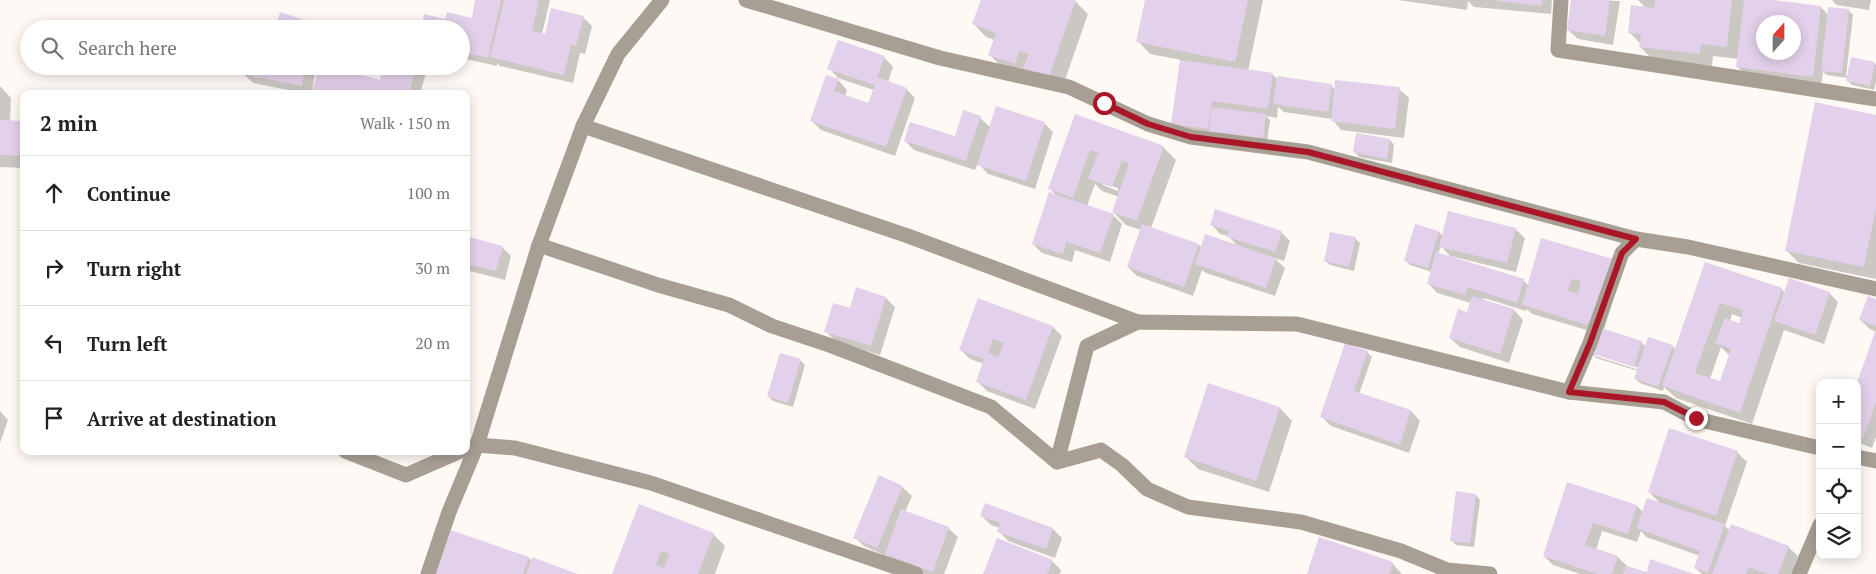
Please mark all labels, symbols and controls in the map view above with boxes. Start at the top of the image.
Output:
north arrow [1756,15,1801,60]
search box [20,20,470,75]
icon: search [38,34,66,62]
text: Search here [78,35,177,60]
route start [1093,92,1116,115]
text: 2 min [40,109,97,137]
text: Walk · 150 m [360,112,450,134]
icon: ahead [40,179,68,207]
text: Continue [87,181,171,206]
text: 100 m [407,182,450,204]
icon: right [40,254,68,282]
text: Turn right [87,256,181,281]
text: 30 m [415,257,450,279]
icon: left [40,329,68,357]
text: Turn left [87,331,168,356]
text: 20 m [415,332,450,354]
map controls [1816,379,1861,559]
button: + [1816,379,1861,424]
icon: arrive [40,404,68,432]
text: Arrive at destination [87,406,276,431]
route end [1685,407,1708,430]
button: − [1816,424,1861,469]
button: locate [1816,469,1861,514]
button: layers [1816,514,1861,559]

